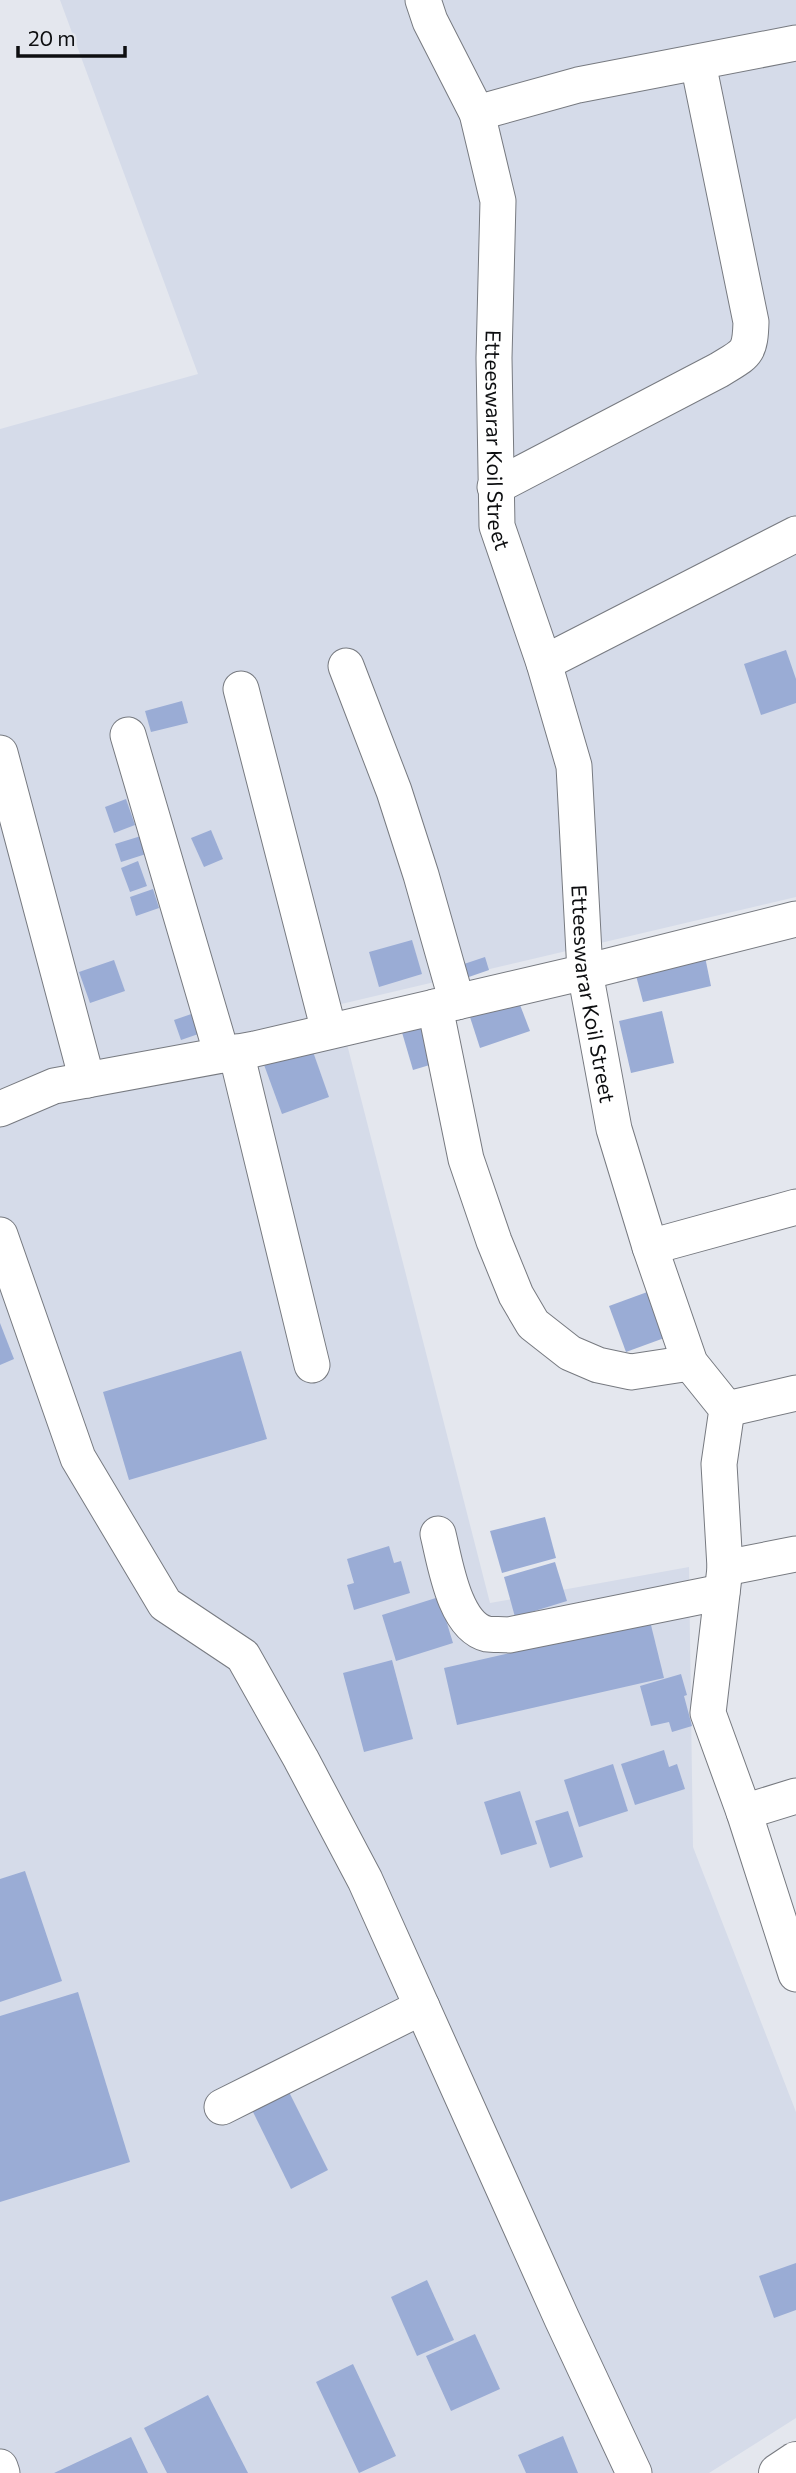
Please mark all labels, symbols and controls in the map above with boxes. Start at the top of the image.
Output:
scale bar [18,14,124,58]
text: 20 m [28,25,76,50]
street label: Etteeswarar Koil Street [481,330,517,553]
street label: Etteeswarar Koil Street [568,884,621,1105]

